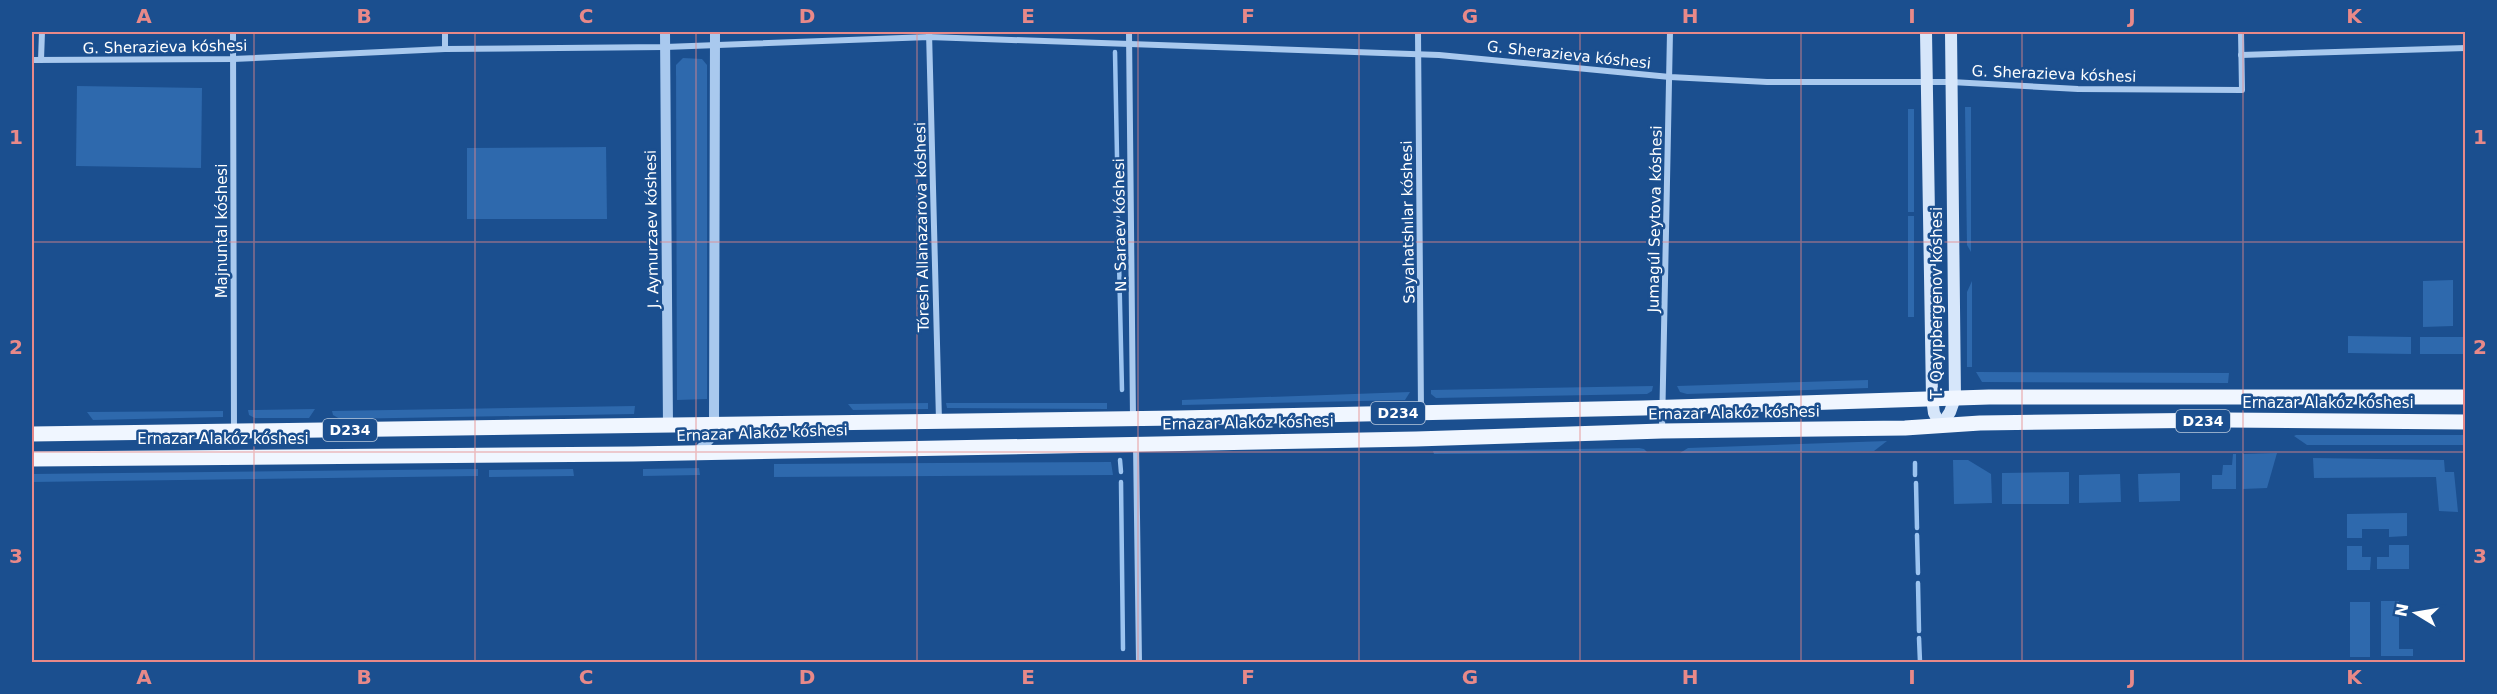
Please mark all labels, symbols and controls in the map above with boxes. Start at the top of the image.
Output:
text: A [136,4,152,28]
text: B [356,4,372,28]
text: C [579,4,593,28]
text: D [799,4,815,28]
text: E [1021,4,1035,28]
text: F [1241,4,1255,28]
text: G [1462,4,1478,28]
text: H [1682,4,1698,28]
text: I [1908,4,1916,28]
text: J [2126,4,2136,28]
text: K [2346,4,2363,28]
street label: G. Sherazieva kóshesi [82,37,248,57]
street label: G. Sherazieva kóshesi [1486,37,1652,73]
street label: G. Sherazieva kóshesi [1971,62,2137,86]
street label: Tóresh Allanazarova kóshesi [911,122,933,333]
text: 1 [9,125,23,149]
street label: Jumagúl Seytova kóshesi [1644,125,1666,314]
text: 1 [2473,125,2487,149]
street label: Sayahatshılar kóshesi [1398,140,1418,304]
street label: J. Aymurzaev kóshesi [642,150,662,309]
street label: N. Saraev kóshesi [1110,158,1130,292]
street label: Majnuntal kóshesi [213,164,231,298]
street label: T. Qayıpbergenov kóshesi [1928,207,1946,400]
text: 2 [9,335,23,359]
text: 2 [2473,335,2487,359]
street label: Ernazar Alakóz kóshesi [2242,394,2414,412]
road number: D234 [1371,402,1425,424]
street label: Ernazar Alakóz kóshesi [1648,403,1820,423]
road number: D234 [2176,410,2230,432]
street label: Ernazar Alakóz kóshesi [1162,413,1334,433]
road number: D234 [323,419,377,441]
street label: Ernazar Alakóz kóshesi [676,421,848,445]
street label: Ernazar Alakóz kóshesi [137,430,309,448]
text: 3 [9,544,23,568]
text: 3 [2473,544,2487,568]
north arrow [2386,583,2446,643]
text: N [2391,602,2412,619]
text: A [136,665,152,689]
text: B [356,665,372,689]
text: C [579,665,593,689]
text: D [799,665,815,689]
text: E [1021,665,1035,689]
text: F [1241,665,1255,689]
text: G [1462,665,1478,689]
text: H [1682,665,1698,689]
text: I [1908,665,1916,689]
text: J [2126,665,2136,689]
text: K [2346,665,2363,689]

